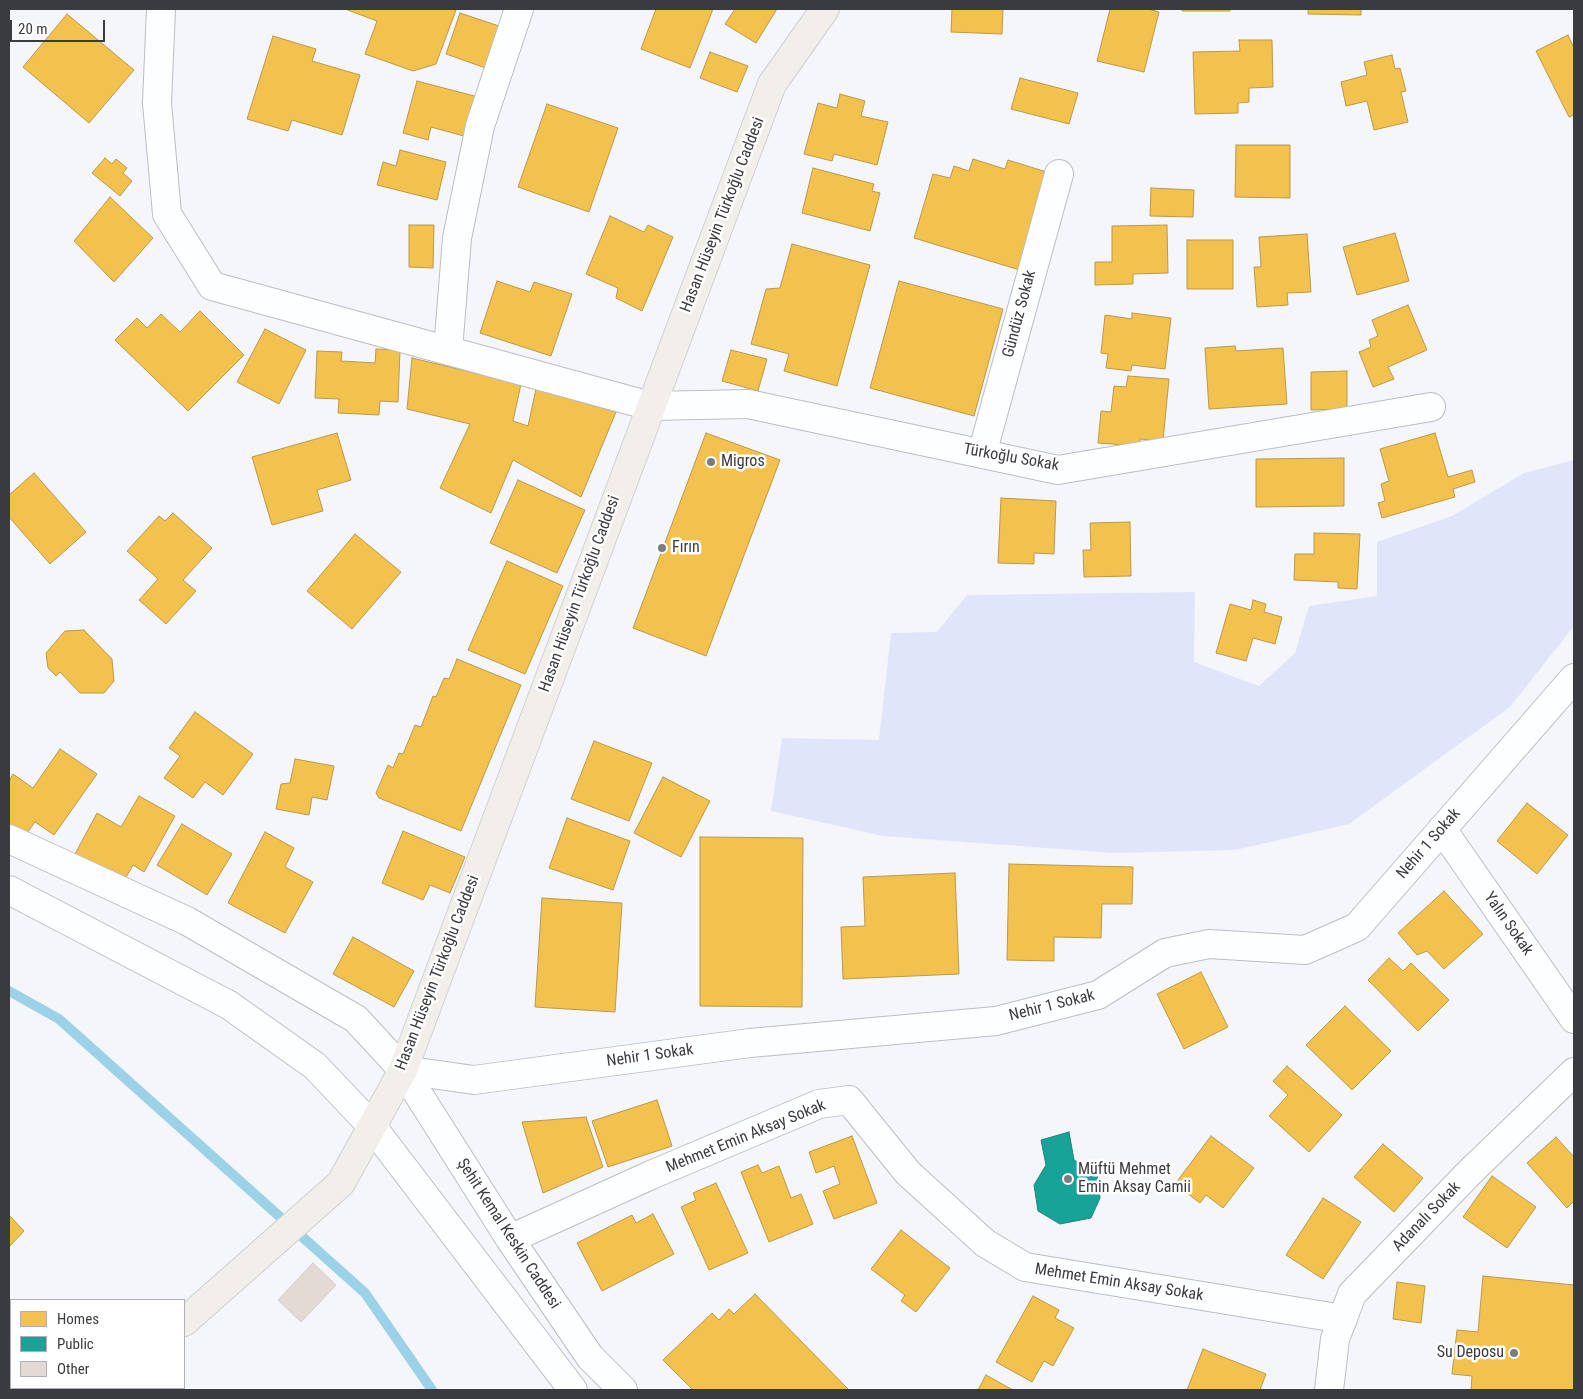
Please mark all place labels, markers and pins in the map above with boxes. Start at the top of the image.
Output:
place label: Migros [721,452,765,472]
marker: Migros [705,456,717,468]
place label: Fırın [672,538,700,558]
marker: Fırın [656,542,668,554]
place label: Müftü Mehmet Emin Aksay Camii [1078,1160,1191,1198]
marker: Müftü Mehmet Emin Aksay Camii [1062,1173,1074,1185]
place label: Su Deposu [1437,1343,1504,1363]
marker: Su Deposu [1508,1347,1520,1359]

